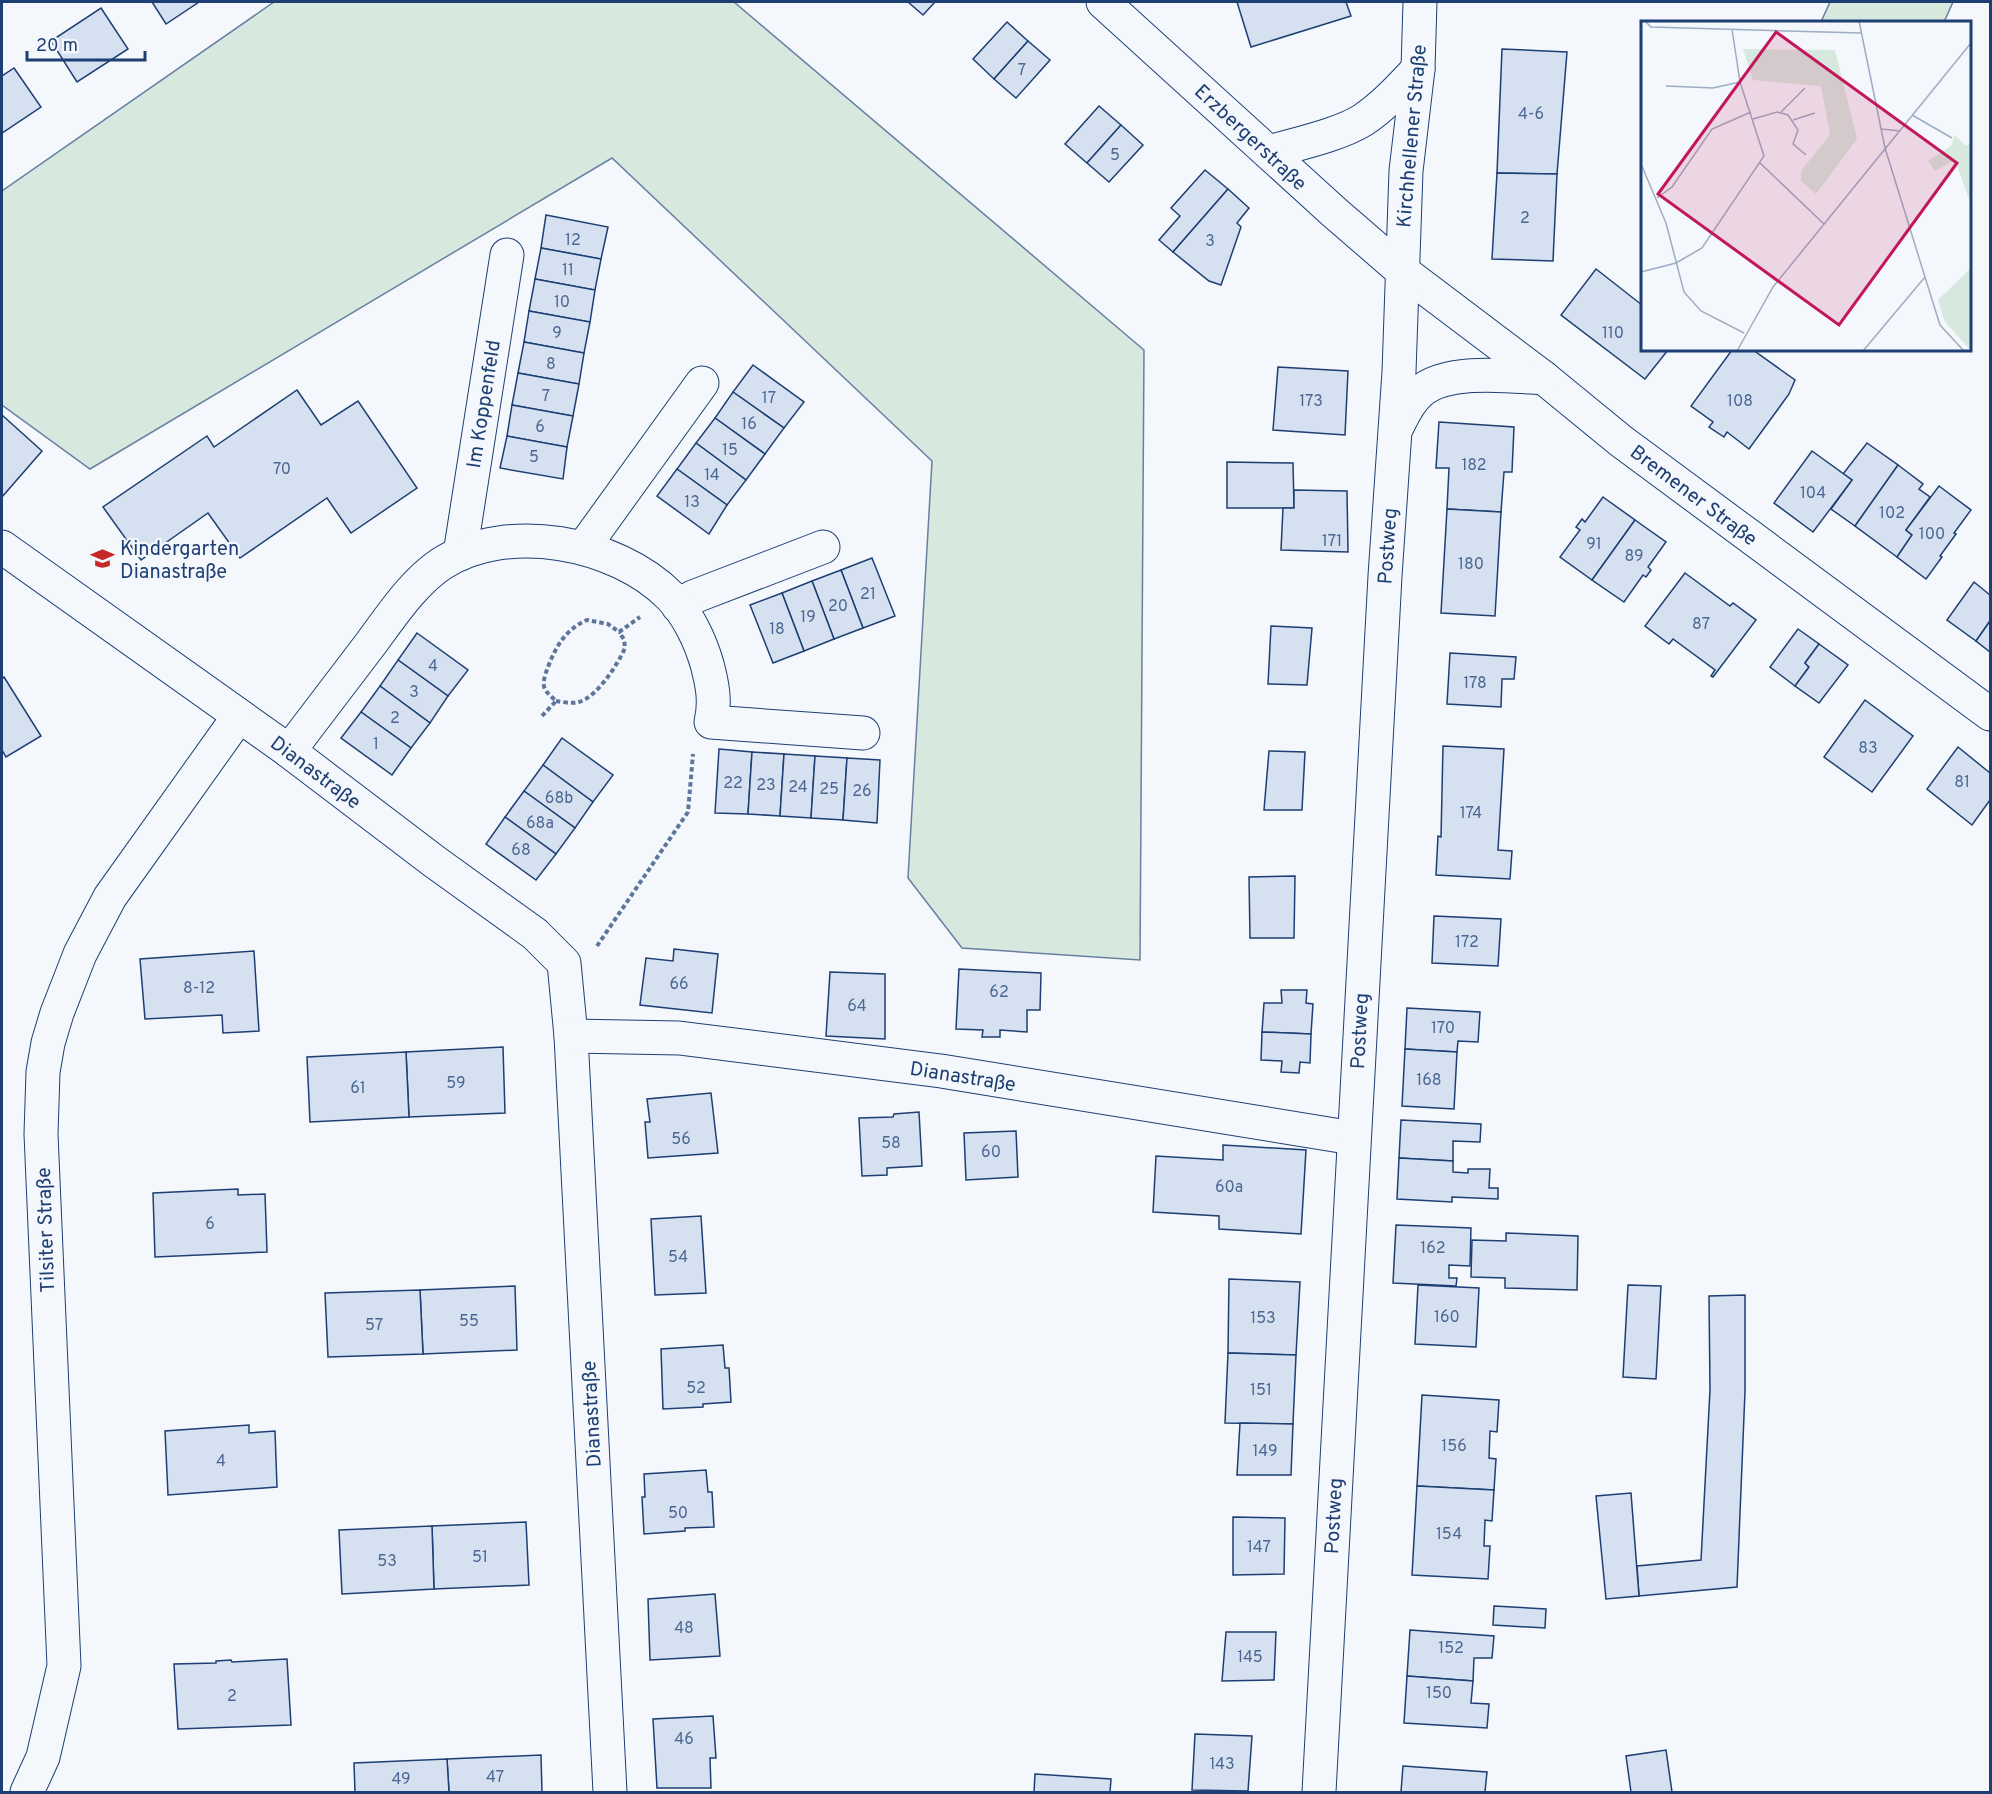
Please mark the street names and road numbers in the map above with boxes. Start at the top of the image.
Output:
street label: Kirchhellener Straße [1392,43,1434,229]
street label: Erzbergerstraße [1188,80,1311,197]
street label: Im Koppenfeld [462,338,508,470]
street label: Bremener Straße [1624,440,1762,553]
street label: Postweg [1373,507,1405,585]
street label: Dianastraße [264,731,365,816]
street label: Postweg [1346,992,1376,1070]
street label: Dianastraße [908,1057,1018,1099]
street label: Tilsiter Straße [32,1167,62,1293]
street label: Dianastraße [577,1360,609,1468]
street label: Postweg [1320,1477,1350,1555]

